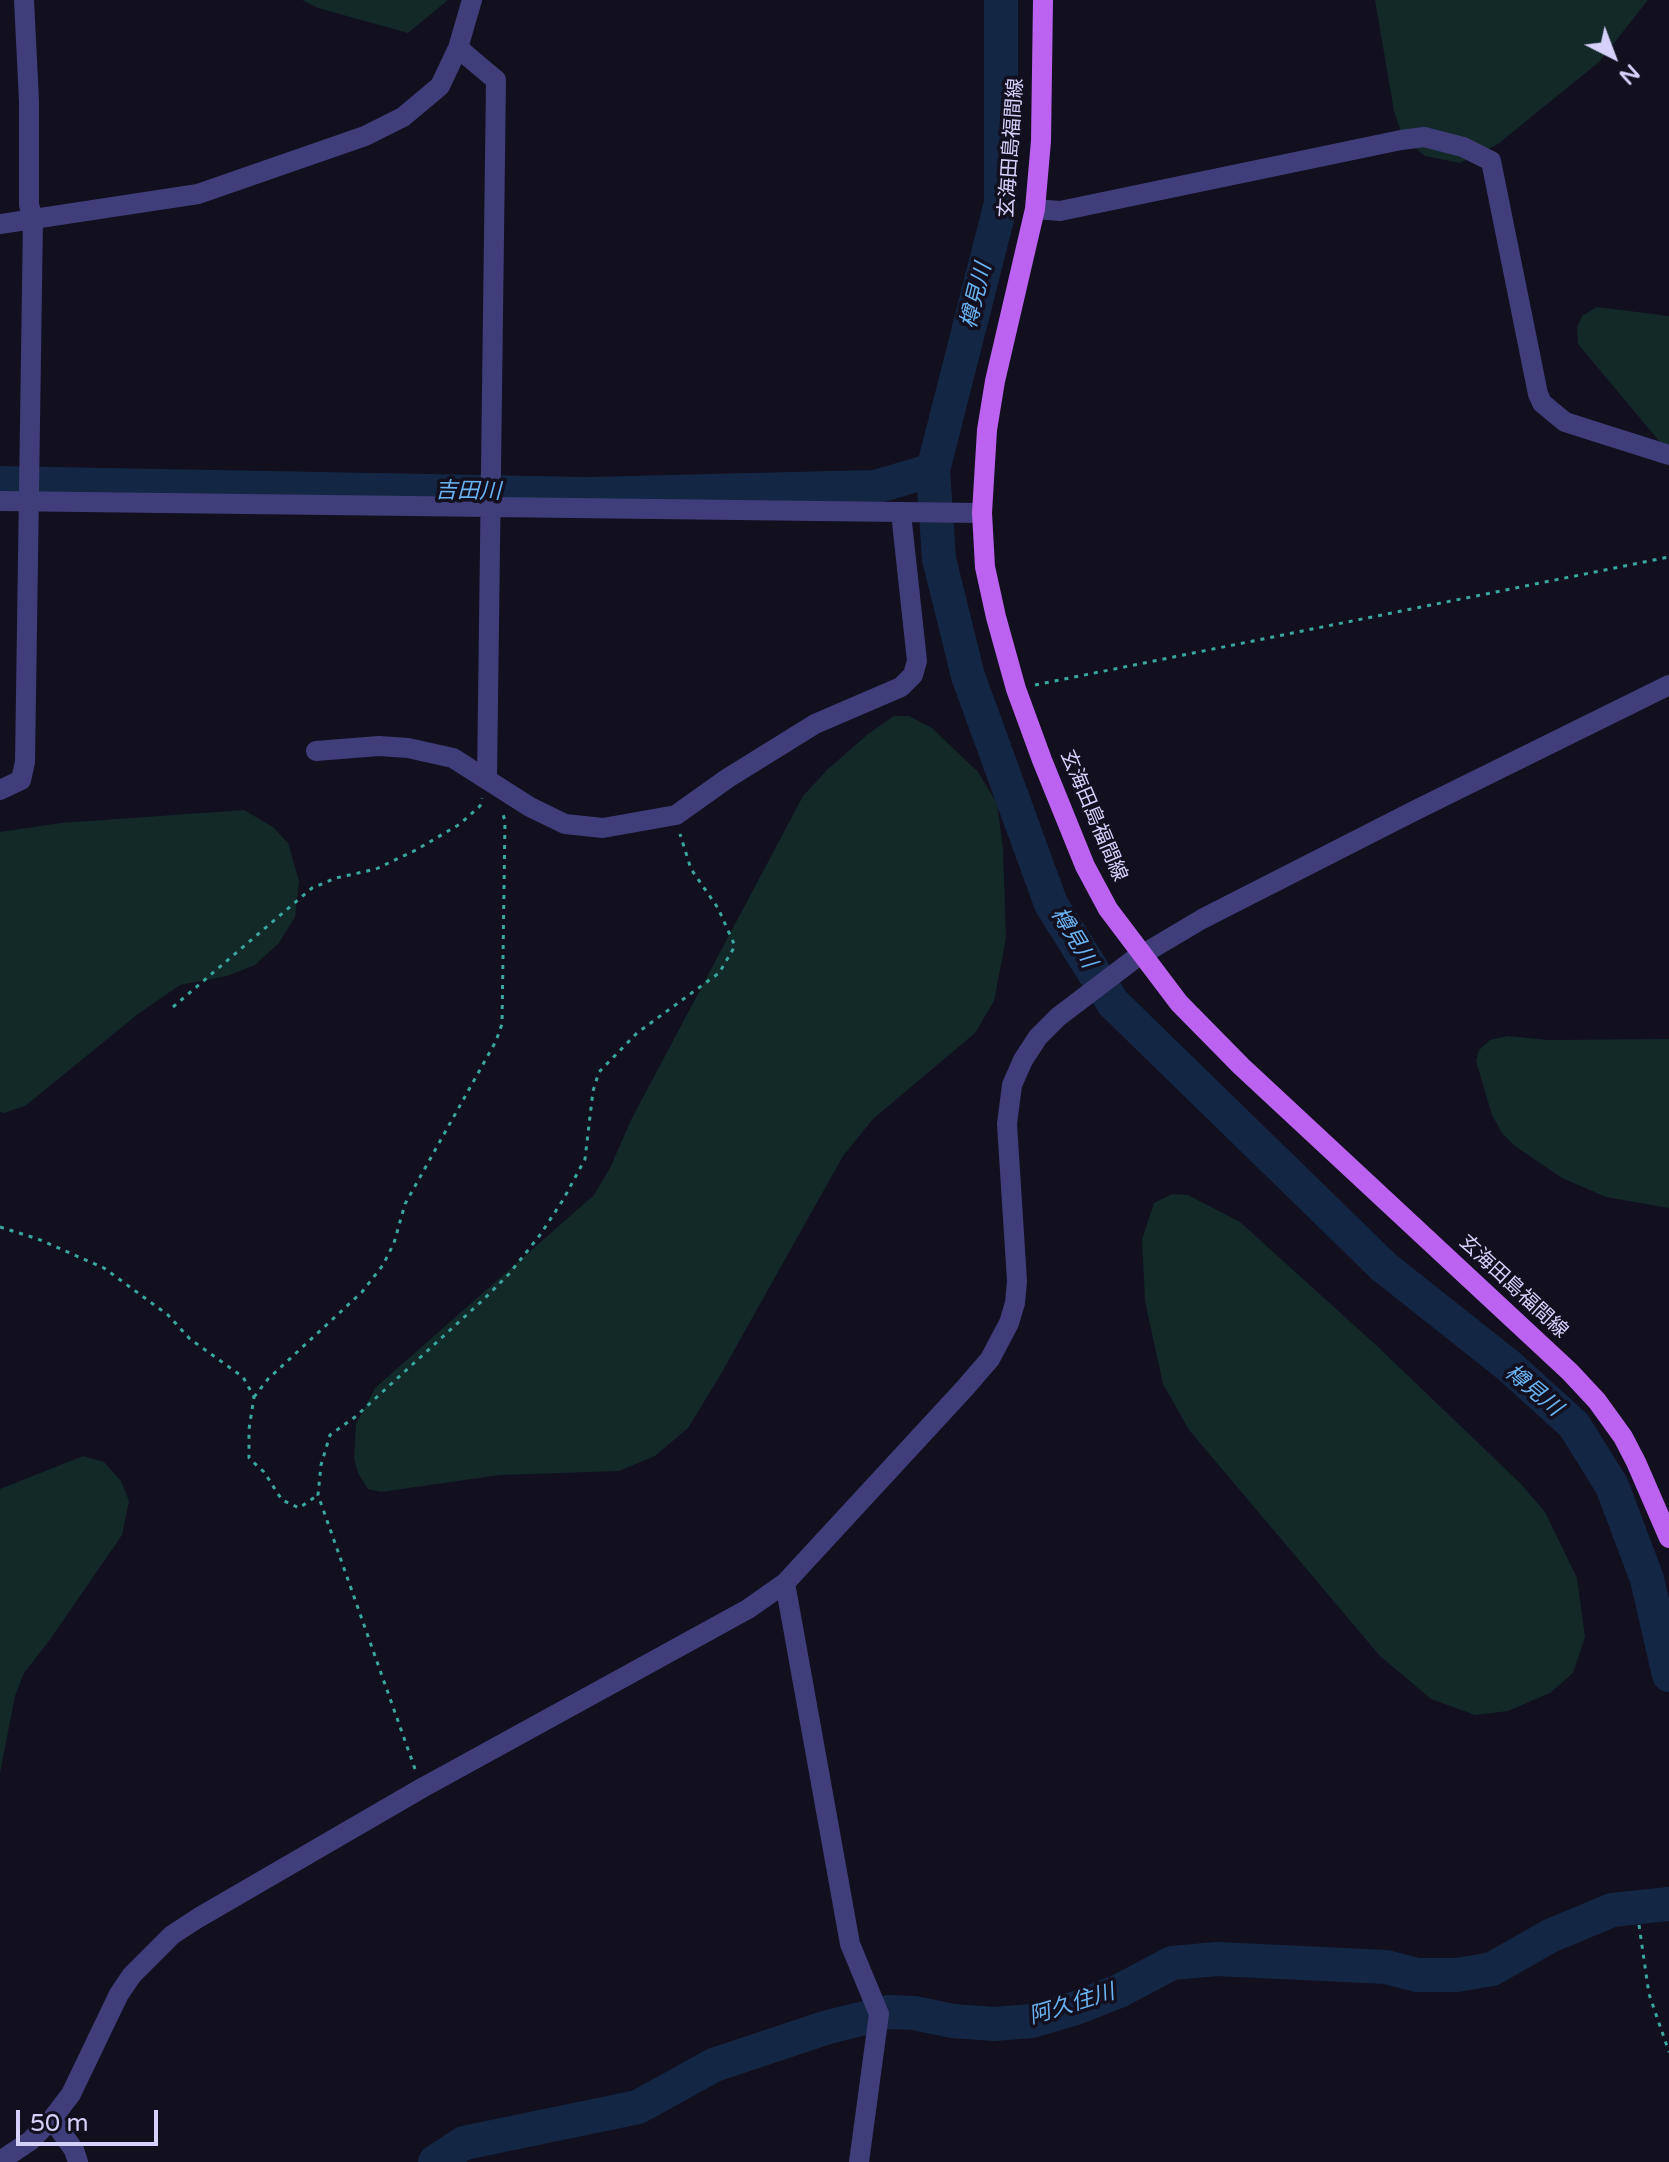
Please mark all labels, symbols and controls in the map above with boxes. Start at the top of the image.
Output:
north arrow [1573,16,1653,96]
text: N [1614,58,1644,89]
street label: 玄海田島福間線 [995,77,1029,219]
water label: 樽見川 [956,261,998,331]
water label: 吉田川 [435,478,501,506]
street label: 玄海田島福間線 [1055,747,1131,885]
water label: 樽見川 [1045,903,1101,973]
street label: 玄海田島福間線 [1454,1230,1572,1344]
water label: 樽見川 [1499,1360,1567,1422]
water label: 阿久住川 [1026,1980,1118,2030]
scale bar [20,2094,162,2144]
text: 50 m [30,2109,88,2138]

